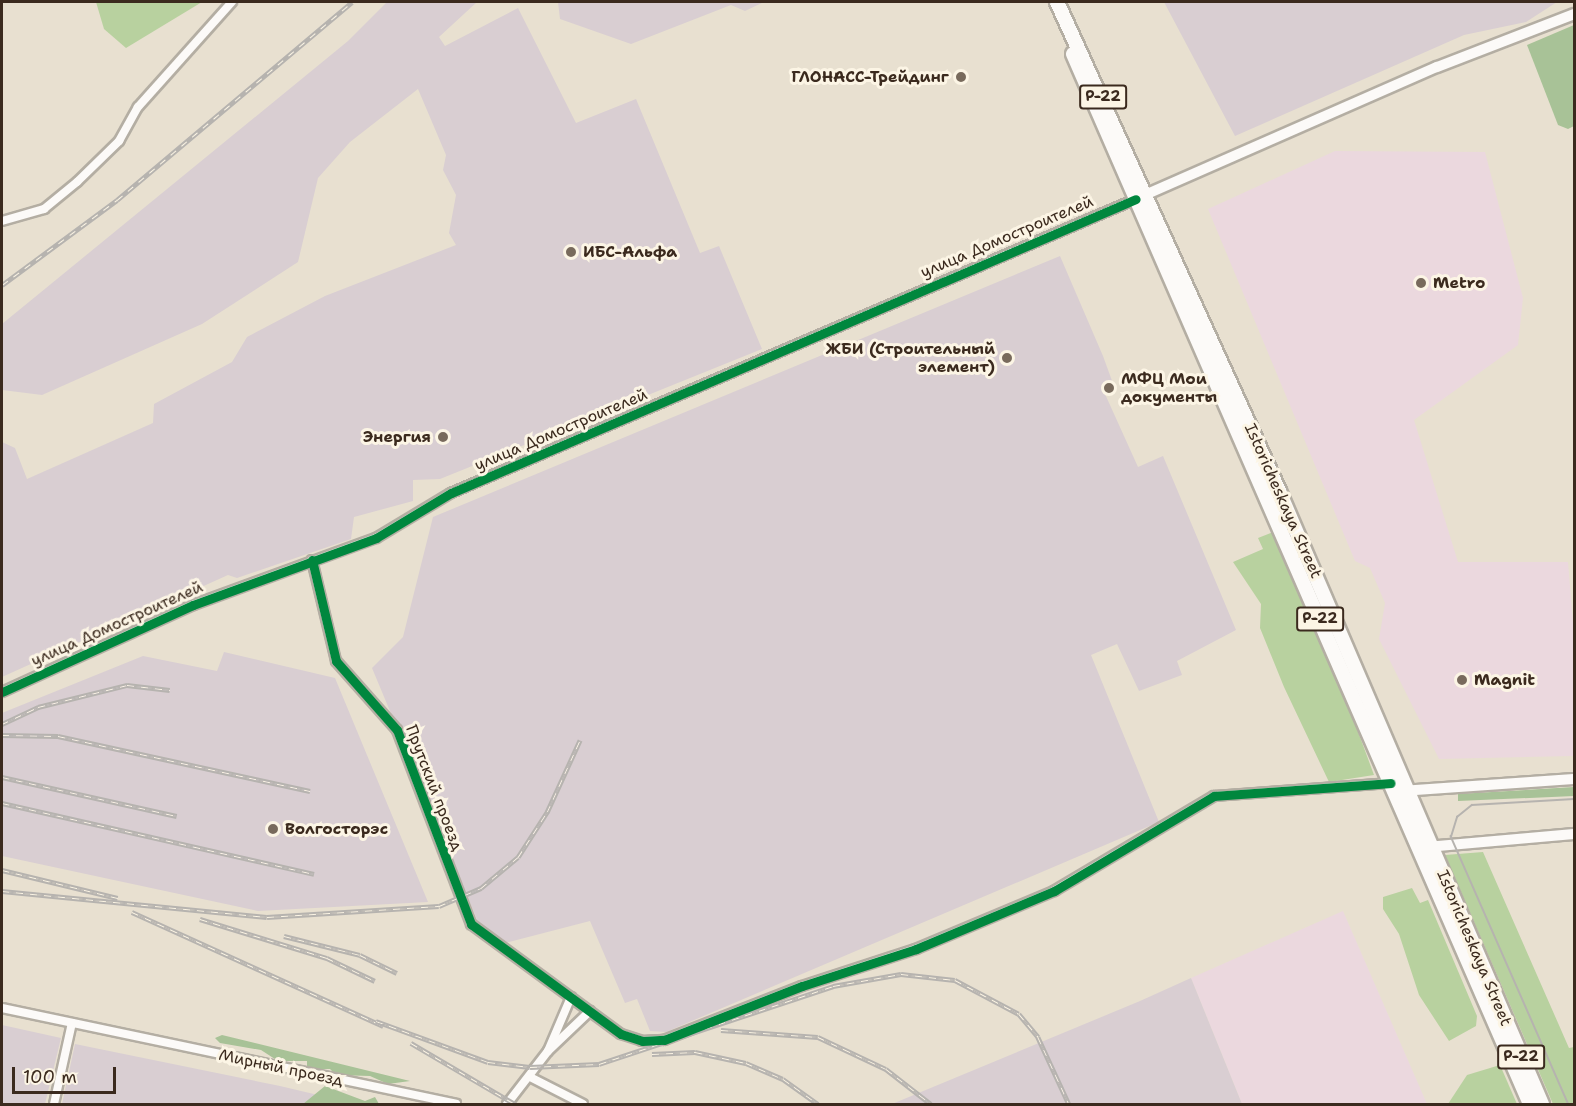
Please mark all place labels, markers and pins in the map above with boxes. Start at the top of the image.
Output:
place label: ГЛОНАСС-Трейдинг [791,67,949,87]
marker: ГЛОНАСС-Трейдинг [954,70,968,84]
place label: ИБС-Альфа [583,242,677,262]
marker: ИБС-Альфа [564,245,578,259]
place label: Metro [1433,273,1485,293]
marker: Metro [1414,276,1428,290]
place label: ЖБИ (Строительный элемент) [826,339,995,377]
marker: ЖБИ (Строительный элемент) [1000,351,1014,365]
place label: МФЦ Мои документы [1121,369,1217,407]
marker: МФЦ Мои документы [1102,381,1116,395]
place label: Энергия [363,427,431,447]
marker: Энергия [436,430,450,444]
place label: Magnit [1474,670,1535,690]
marker: Magnit [1455,673,1469,687]
place label: Волгосторэс [285,819,388,839]
marker: Волгосторэс [266,822,280,836]

